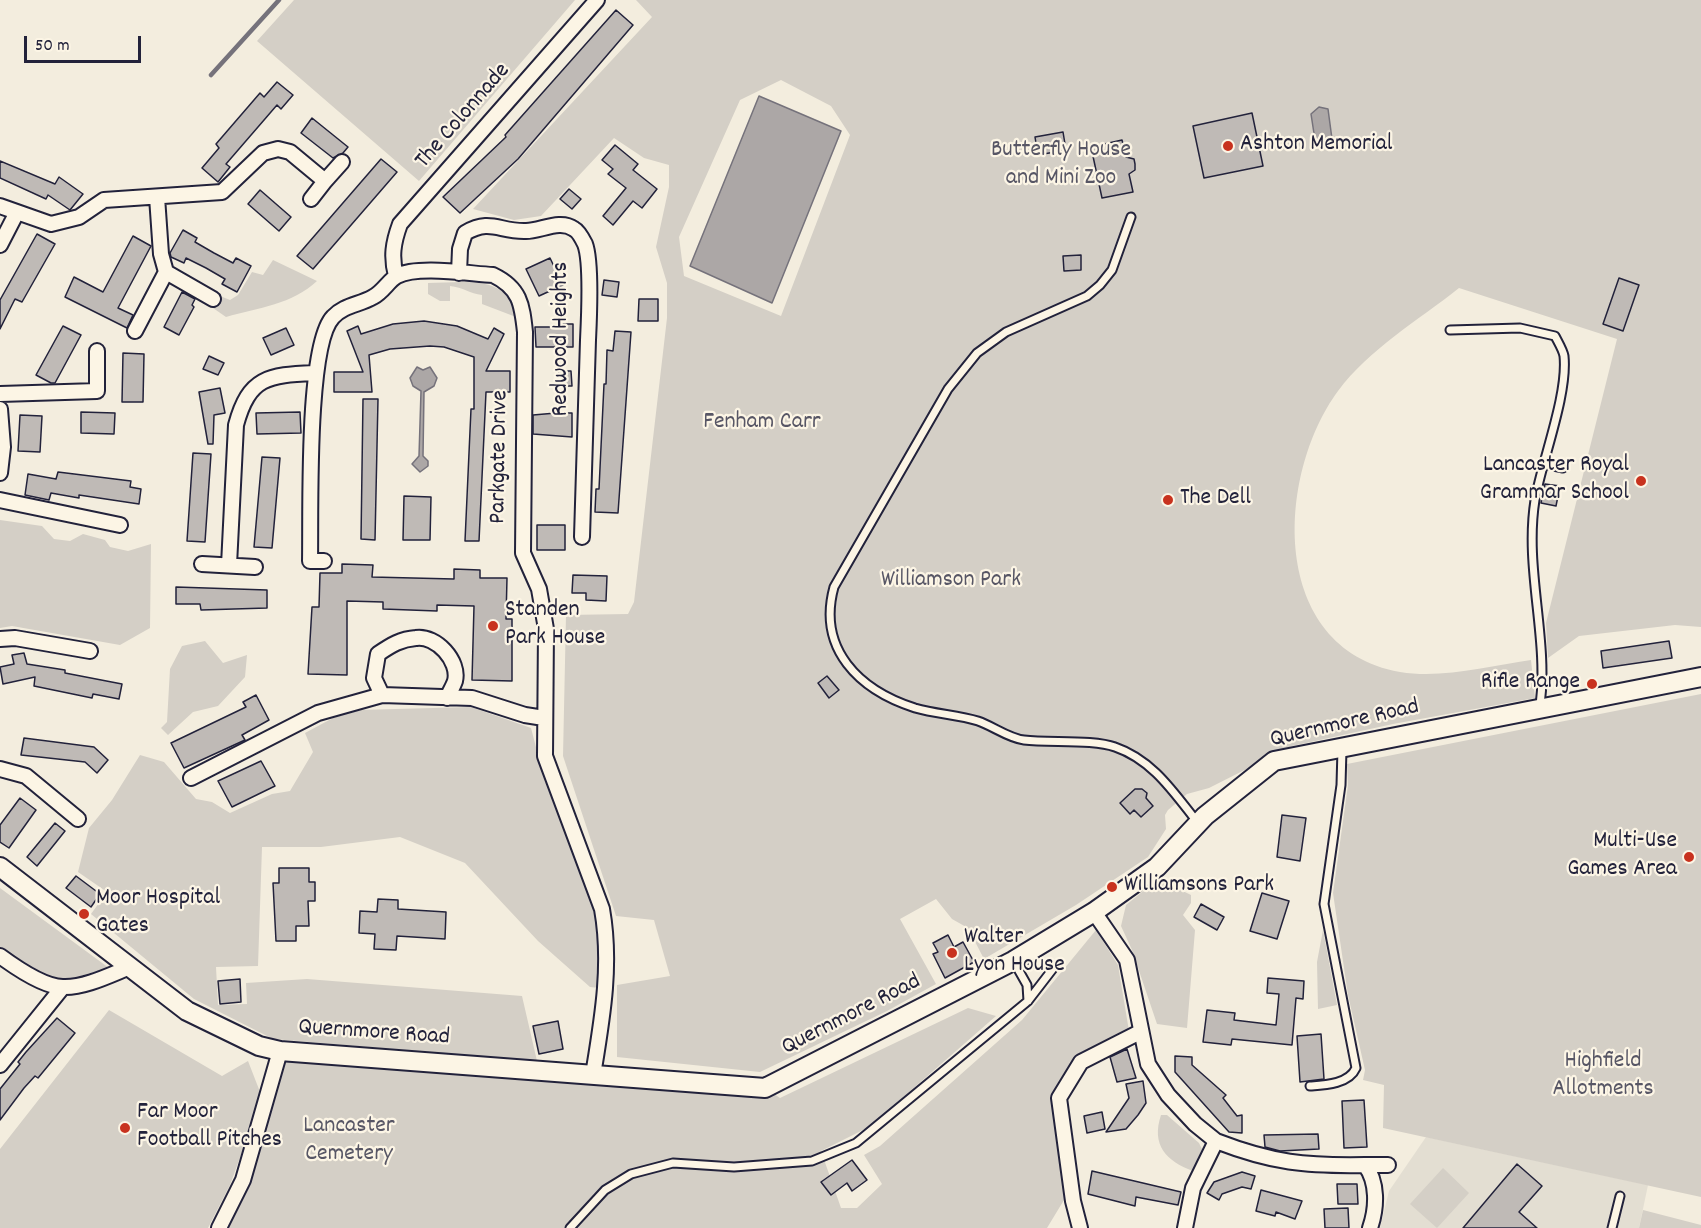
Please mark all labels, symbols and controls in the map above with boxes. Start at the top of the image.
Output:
scale bar [27,24,144,62]
text: 50 m [35,34,70,59]
street label: The Colonnade [410,58,518,176]
place label: Ashton Memorial [1240,132,1392,160]
park label: Butterfly House and Mini Zoo [991,138,1131,194]
marker: Ashton Memorial [1221,139,1235,153]
street label: Redwood Heights [549,262,577,416]
street label: Parkgate Drive [485,390,517,524]
park label: Fenham Carr [703,410,821,438]
place label: Lancaster Royal Grammar School [1480,453,1629,509]
marker: Lancaster Royal Grammar School [1634,474,1648,488]
place label: The Dell [1180,486,1251,514]
marker: The Dell [1161,493,1175,507]
park label: Williamson Park [881,568,1021,596]
place label: Standen Park House [505,598,605,654]
marker: Standen Park House [486,619,500,633]
place label: Rifle Range [1481,670,1580,698]
marker: Rifle Range [1585,677,1599,691]
street label: Quernmore Road [1268,694,1422,756]
place label: Multi-Use Games Area [1567,829,1677,885]
marker: Multi-Use Games Area [1682,850,1696,864]
place label: Williamsons Park [1124,873,1274,901]
marker: Williamsons Park [1105,880,1119,894]
place label: Moor Hospital Gates [96,886,220,942]
marker: Moor Hospital Gates [77,907,91,921]
place label: Walter Lyon House [964,925,1065,981]
marker: Walter Lyon House [945,946,959,960]
street label: Quernmore Road [778,969,926,1063]
street label: Quernmore Road [297,1014,451,1054]
park label: Highfield Allotments [1552,1049,1654,1105]
place label: Far Moor Football Pitches [137,1100,282,1156]
park label: Lancaster Cemetery [303,1114,395,1170]
marker: Far Moor Football Pitches [118,1121,132,1135]

